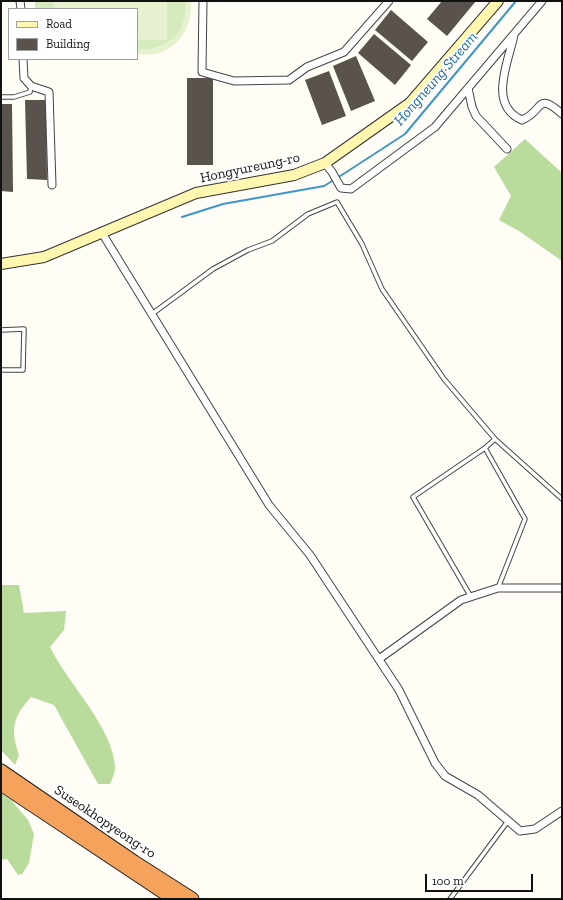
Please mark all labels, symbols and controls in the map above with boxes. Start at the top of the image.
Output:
legend [8,8,138,60]
text: Road [46,17,72,31]
water label: Hongneung Stream [390,28,482,130]
text: Building [46,37,90,51]
street label: Hongyureung-ro [199,149,301,187]
street label: Suseokhopyeong-ro [51,782,159,862]
scale bar [427,866,535,892]
text: 100 m [432,874,464,888]

